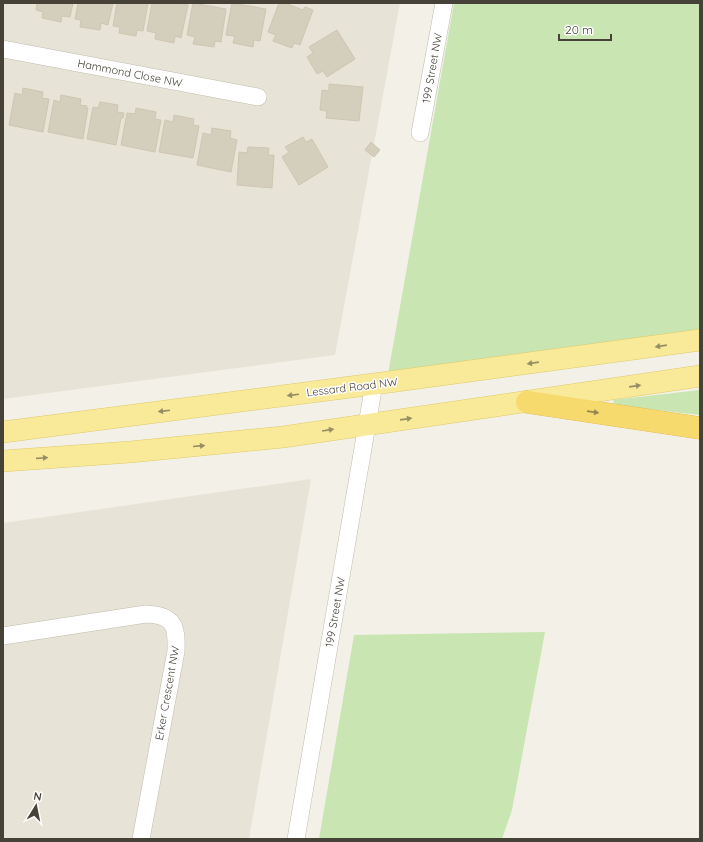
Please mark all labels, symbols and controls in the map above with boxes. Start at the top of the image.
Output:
scale bar [559,16,611,42]
text: 20 m [565,22,593,37]
street label: 199 Street NW [419,31,445,104]
street label: Hammond Close NW [76,56,184,90]
one-way arrow [655,343,667,349]
one-way arrow [526,360,539,366]
street label: Lessard Road NW [306,374,399,400]
one-way arrow [628,383,641,389]
one-way arrow [287,391,299,398]
one-way arrow [158,408,170,414]
one-way arrow [587,409,599,415]
one-way arrow [400,416,412,422]
one-way arrow [322,427,335,433]
one-way arrow [193,443,205,450]
one-way arrow [36,455,48,462]
street label: 199 Street NW [322,575,348,648]
street label: Erker Crescent NW [152,644,182,741]
north arrow [16,786,56,826]
text: N [33,789,43,804]

